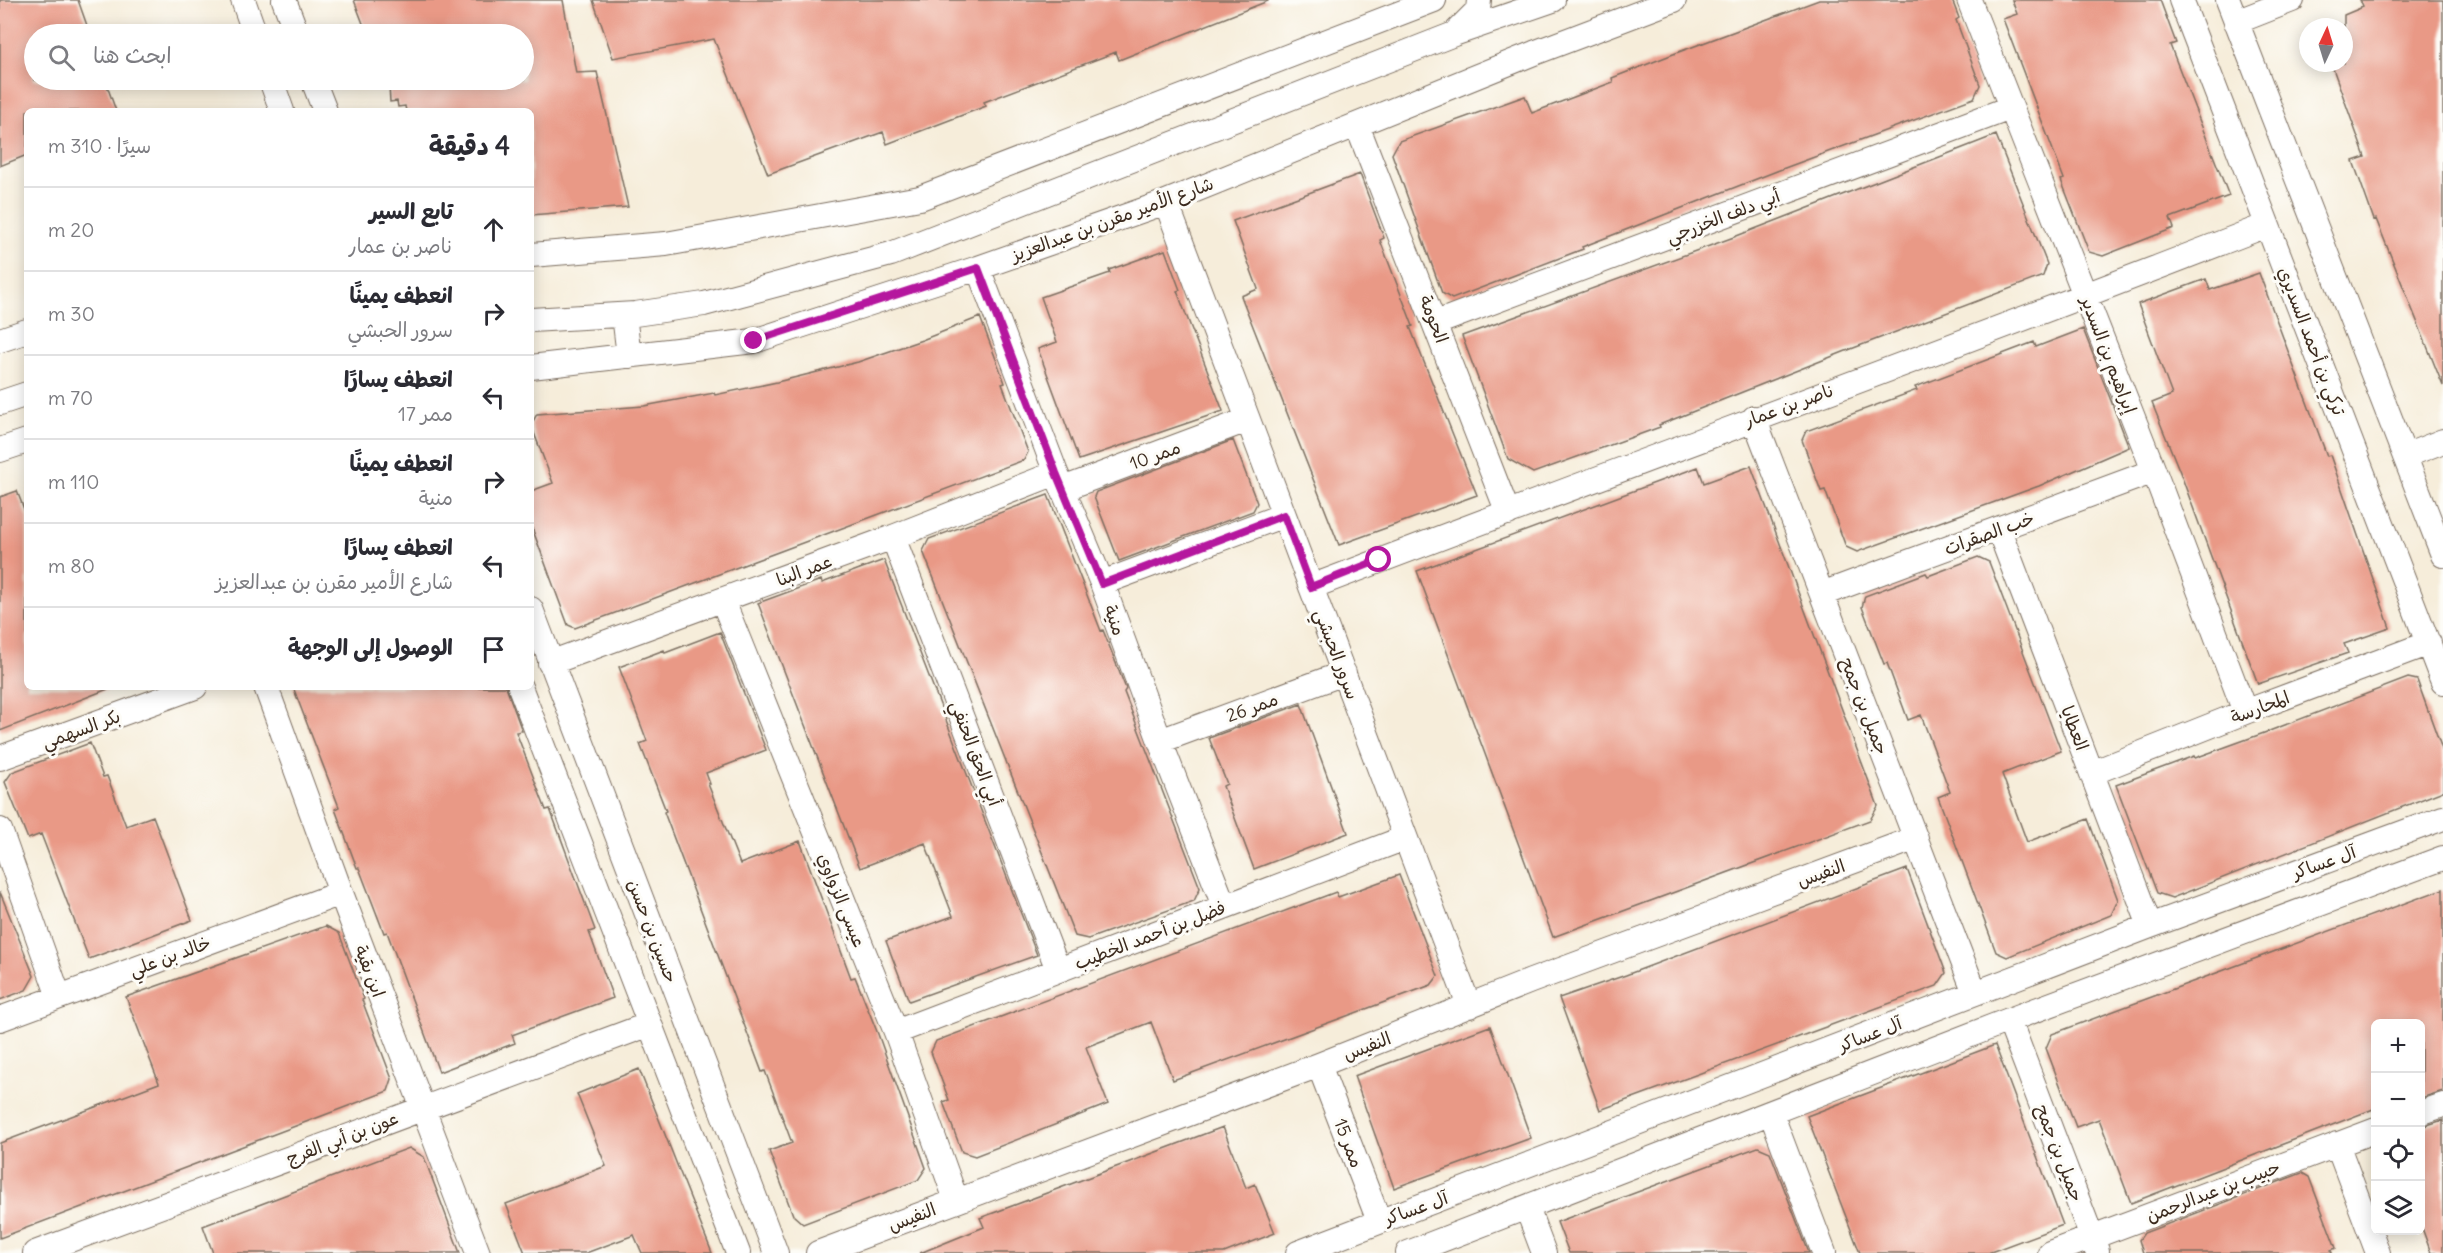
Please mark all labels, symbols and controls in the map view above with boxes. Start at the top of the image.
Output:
north arrow [2299,18,2353,72]
search box [24,24,534,90]
icon: search [45,41,78,74]
text: ابحث هنا [93,41,172,69]
text: 4 دقيقة [429,129,510,162]
text: سيرًا · 310 m [48,133,151,158]
street label: شارع الأمير مقرن بن عبدالعزيز [1006,172,1217,268]
street label: أبي دلف الخزرجي [1663,184,1786,253]
text: تابع السير [369,197,453,225]
icon: ahead [477,213,510,246]
text: 20 m [48,217,94,242]
text: ناصر بن عمار [348,233,453,258]
street label: تركي بن أحمد السديري [2268,263,2351,421]
text: انعطف يمينًا [350,281,453,309]
street label: الحومة [1414,292,1454,346]
street label: إبراهيم بن السدير [2073,292,2142,418]
icon: right [477,297,510,330]
text: 30 m [48,301,95,326]
text: سرور الحبشي [348,317,453,342]
route end [740,327,766,353]
text: انعطف يسارًا [344,365,453,393]
street label: ناصر بن عمار [1740,378,1837,432]
icon: left [477,381,510,414]
text: 70 m [48,385,93,410]
text: ممر 17 [398,401,453,426]
street label: ممر 10 [1126,435,1184,475]
text: انعطف يمينًا [350,449,453,477]
icon: right [477,465,510,498]
text: 110 m [48,469,99,494]
text: منية [419,485,453,510]
street label: خب الصقرات [1941,506,2037,560]
text: انعطف يسارًا [344,533,453,561]
route start [1365,546,1391,572]
icon: left [477,549,510,582]
street label: عمر البنا [773,549,835,591]
text: 80 m [48,553,95,578]
text: شارع الأمير مقرن بن عبدالعزيز [215,569,453,594]
street label: منية [1099,602,1131,638]
street label: سرور الحبشي [1305,606,1365,704]
text: الوصول إلى الوجهة [288,633,453,661]
icon: arrive [477,633,510,666]
street label: جميل بن جمح [1835,654,1894,758]
street label: المحارسة [2227,685,2293,729]
street label: ممر 26 [1223,687,1281,727]
street label: أبي الحق الحنفي [941,697,1007,811]
street label: العطايا [2056,702,2094,754]
street label: بكر السهمي [39,704,125,759]
street label: آل عساكر [2287,839,2360,885]
street label: عيسى الزواوي [811,849,871,951]
street label: النفيس [1794,854,1848,892]
street label: حسين بن حسن [623,876,683,986]
street label: فضل بن أحمد الخطيب [1071,896,1229,974]
street label: خالد بن علي [126,931,216,986]
street label: ابن بقية [350,942,390,1000]
street label: آل عساكر [1833,1011,1906,1057]
map controls [2371,1019,2425,1235]
button: + [2371,1019,2425,1073]
street label: النفيس [1340,1026,1394,1066]
button: − [2371,1073,2425,1127]
street label: جميل بن جمح [2030,1101,2089,1205]
street label: عون بن أبي الفرج [283,1106,403,1175]
street label: ممر 15 [1329,1115,1369,1171]
button: locate [2371,1127,2425,1181]
street label: حبيب بن عبدالرحمن [2143,1155,2283,1227]
button: layers [2371,1181,2425,1235]
street label: آل عساكر [1379,1185,1452,1231]
street label: النفيس [885,1197,939,1237]

